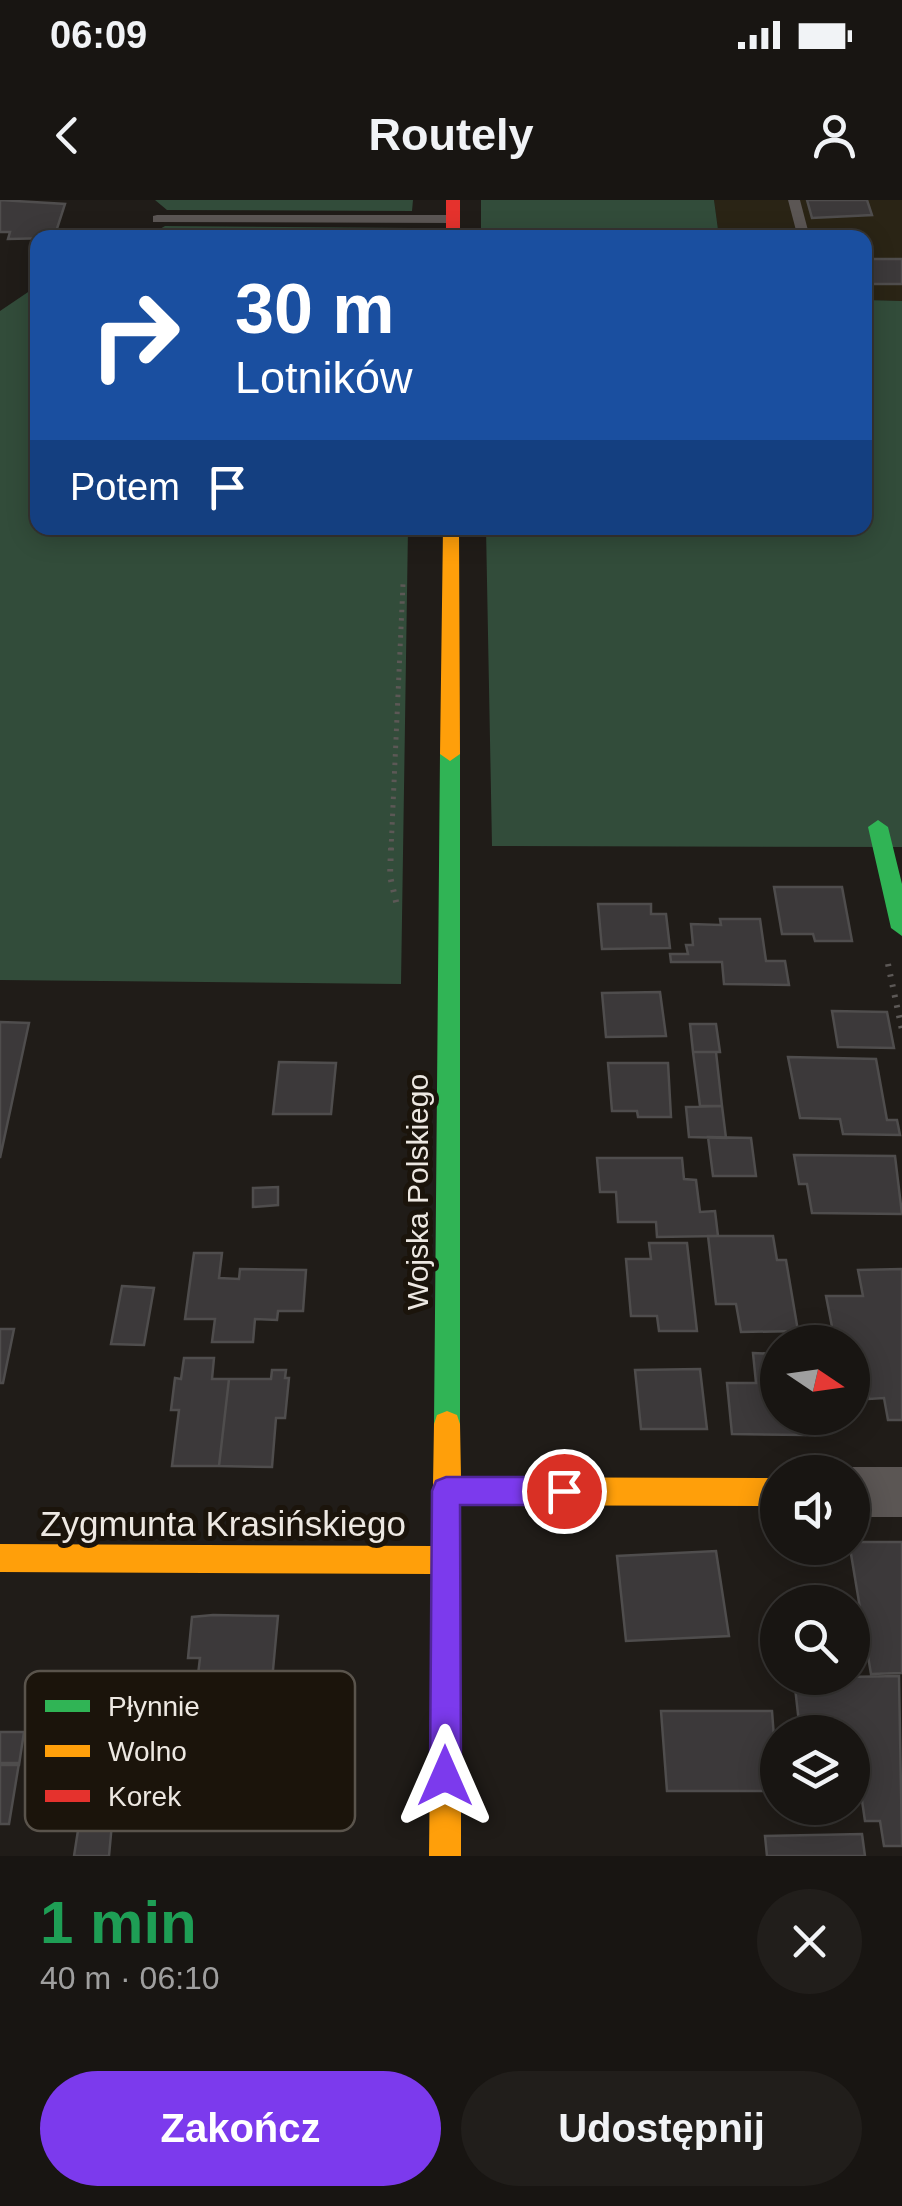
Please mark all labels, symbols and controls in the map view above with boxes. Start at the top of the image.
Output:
text: 06:09 [50,14,147,56]
icon: back [40,108,95,163]
icon: person [807,108,862,163]
text: Routely [368,109,534,160]
icon: right [70,270,200,400]
text: 30 m [235,270,395,348]
text: Lotników [235,352,413,403]
icon: arrive [200,460,255,515]
text: Potem [70,466,180,508]
street label: Wojska Polskiego [401,1074,434,1310]
north arrow [760,1325,870,1435]
map controls [760,1325,870,1825]
pin [522,1449,607,1534]
button: sound [760,1455,870,1565]
icon: arrive [537,1464,592,1519]
street label: Zygmunta Krasińskiego [40,1504,406,1543]
button: search [760,1585,870,1695]
legend [25,1671,355,1831]
text: Płynnie [108,1691,200,1722]
button: layers [760,1715,870,1825]
position arrow [393,1724,497,1828]
text: Wolno [108,1736,187,1767]
text: Korek [108,1781,182,1812]
text: 1 min [40,1889,197,1956]
button: close [757,1889,862,1994]
text: 40 m · 06:10 [40,1960,220,1996]
button: Zakończ [40,2071,441,2186]
button: Udostępnij [461,2071,862,2186]

